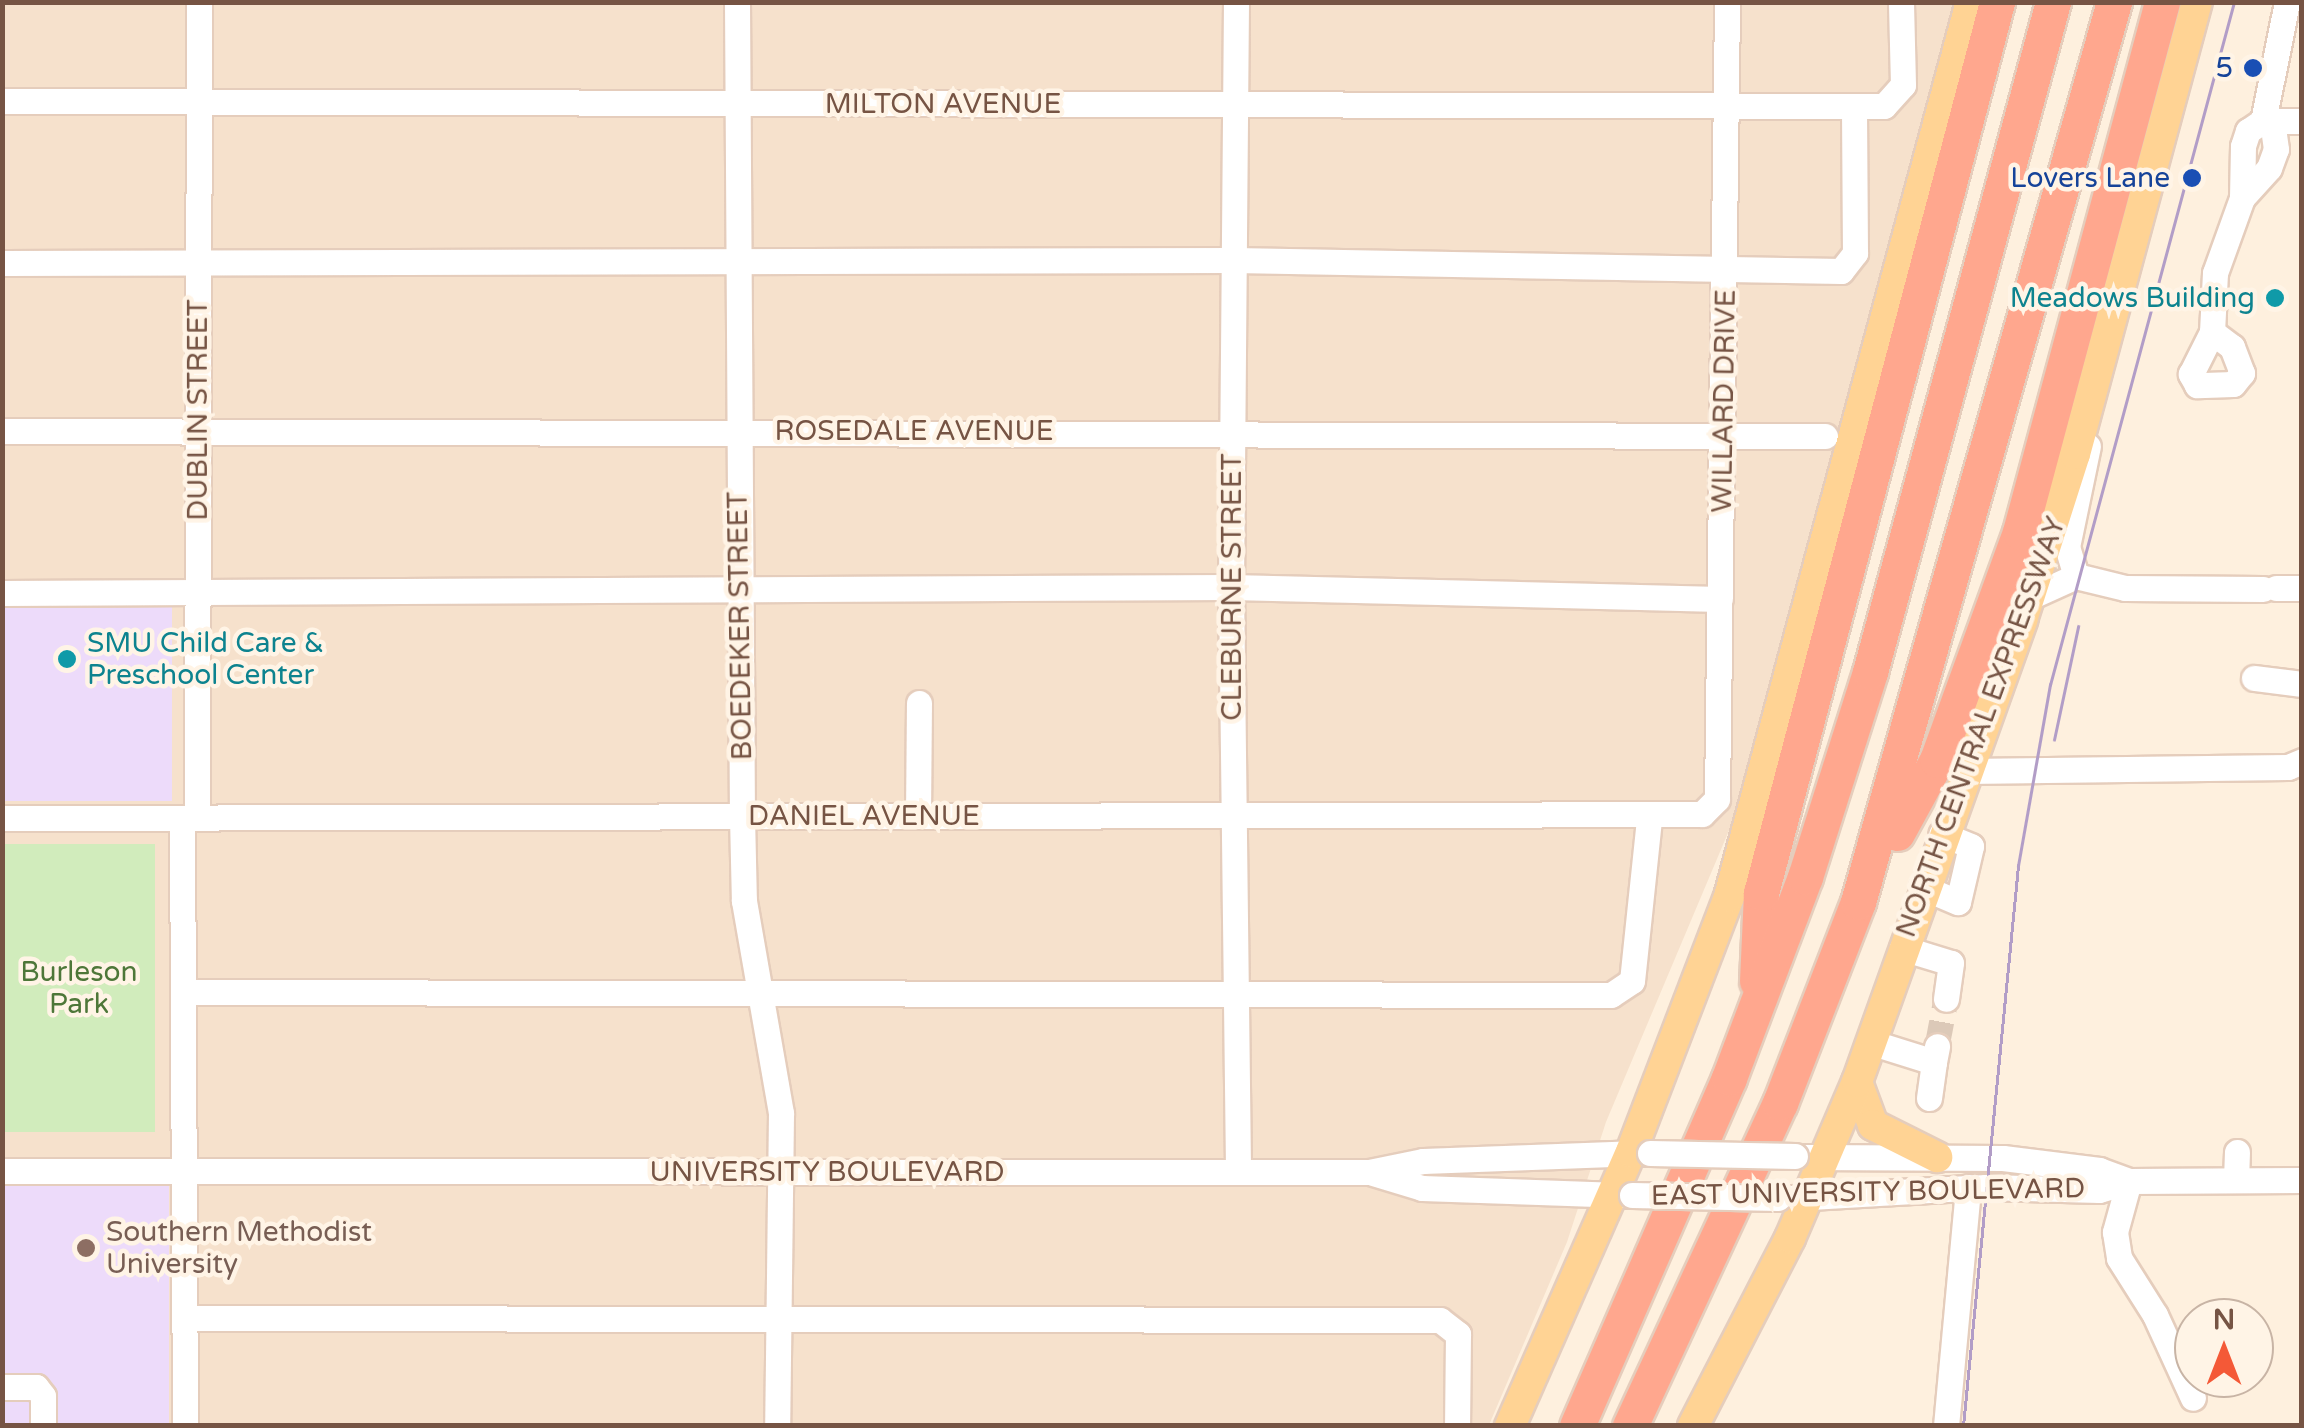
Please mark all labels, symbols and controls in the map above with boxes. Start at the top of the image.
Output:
place label: 5 [2215,51,2233,85]
marker: 5 [2242,57,2264,79]
street label: MILTON AVENUE [825,87,1061,121]
place label: Lovers Lane [2010,161,2170,195]
marker: Lovers Lane [2179,165,2205,191]
place label: Meadows Building [2010,281,2255,315]
marker: Meadows Building [2264,287,2286,309]
street label: WILLARD DRIVE [1705,289,1743,513]
street label: DUBLIN STREET [181,299,215,521]
street label: ROSEDALE AVENUE [774,414,1054,448]
street label: CLEBURNE STREET [1215,453,1249,721]
street label: BOEDEKER STREET [721,491,759,761]
street label: NORTH CENTRAL EXPRESSWAY [1889,512,2073,942]
place label: SMU Child Care & Preschool Center [87,626,324,692]
marker: SMU Child Care & Preschool Center [56,648,78,670]
street label: DANIEL AVENUE [748,799,980,833]
park label: Burleson Park [20,955,138,1021]
street label: UNIVERSITY BOULEVARD [650,1155,1004,1189]
street label: EAST UNIVERSITY BOULEVARD [1651,1171,2085,1213]
place label: Southern Methodist University [106,1215,372,1281]
marker: Southern Methodist University [75,1237,97,1259]
north arrow [2174,1298,2274,1398]
text: N [2213,1303,2235,1337]

